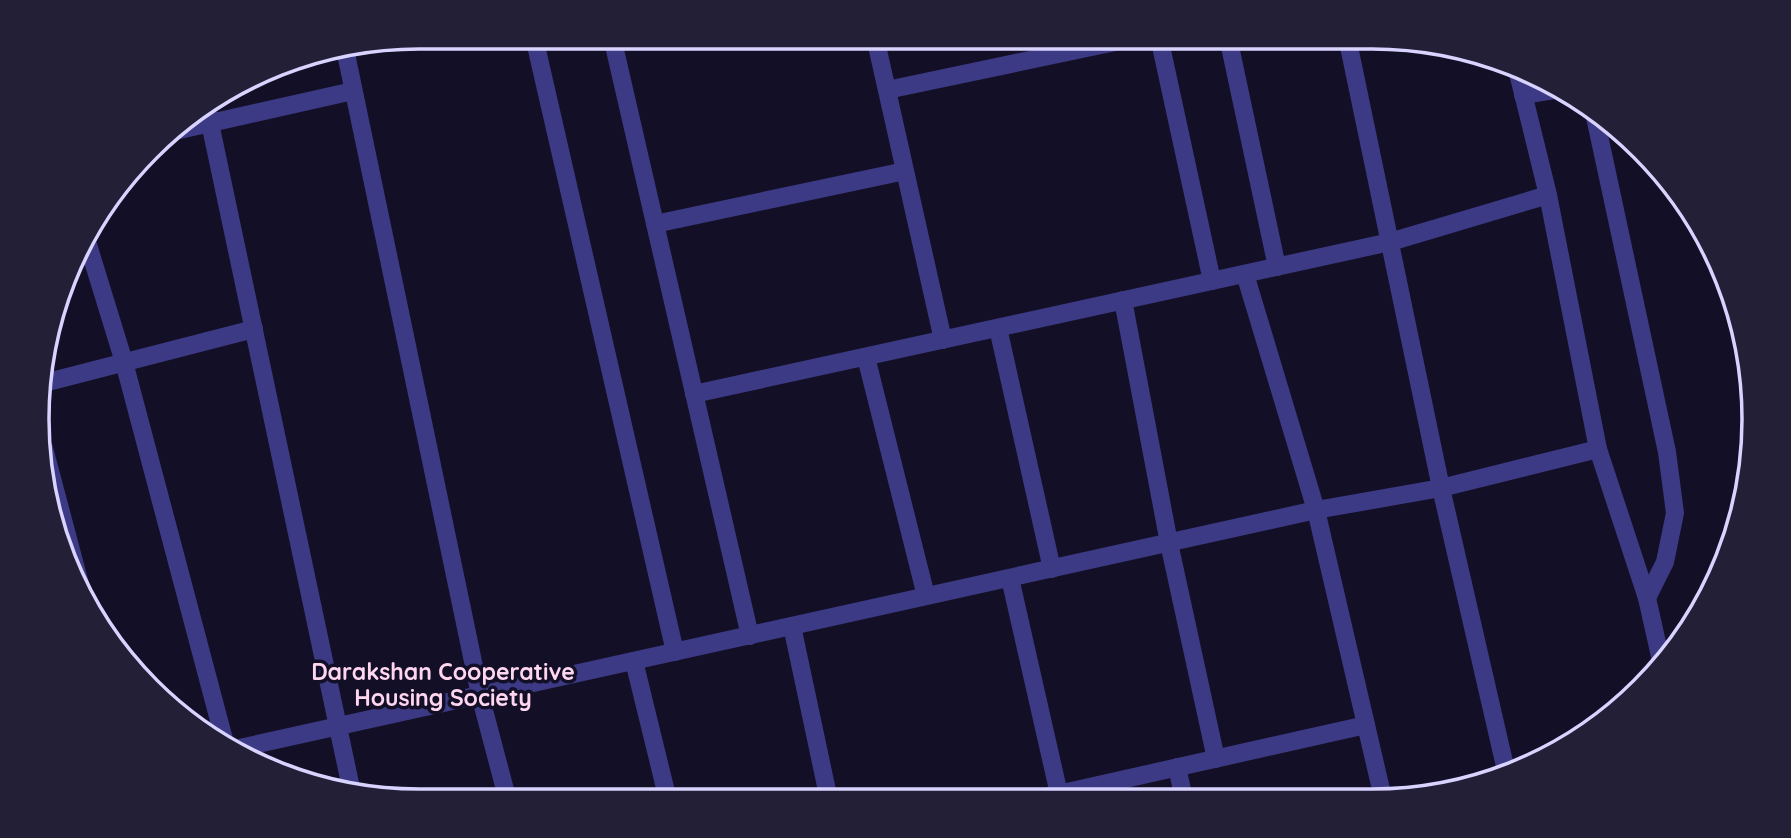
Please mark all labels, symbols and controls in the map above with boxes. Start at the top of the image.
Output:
district label: Darakshan Cooperative Housing Society [311,657,575,712]

